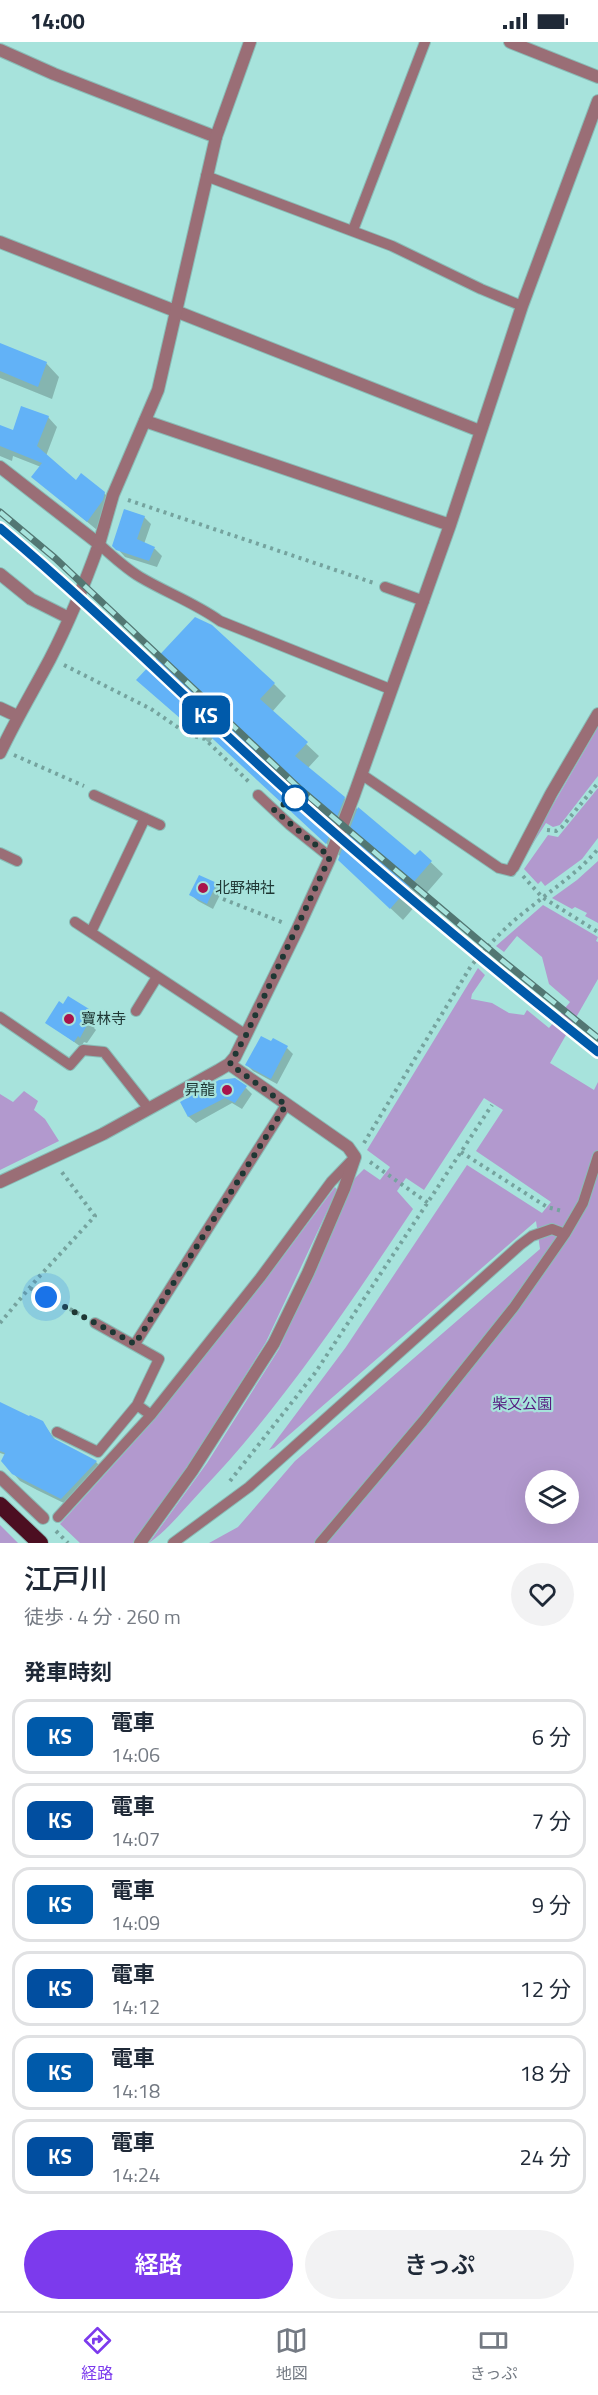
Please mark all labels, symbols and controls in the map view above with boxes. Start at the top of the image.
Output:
text: 14:00 [30,4,85,38]
line badge: KS [179,696,233,734]
text: KS [194,699,218,731]
unlabelled marker [282,785,308,811]
place label: 北野神社 [215,876,275,899]
marker: 北野神社 [196,881,210,895]
place label: 寶林寺 [81,1007,126,1030]
marker: 寶林寺 [62,1012,76,1026]
place label: 昇龍 [185,1078,215,1101]
marker: 昇龍 [220,1083,234,1097]
your location [31,1282,61,1312]
park label: 柴又公園 [492,1392,552,1415]
map controls [525,1470,579,1524]
button: layers [525,1470,579,1524]
text: 江戸川 [24,1557,108,1600]
button: heart [511,1563,574,1626]
text: 徒歩 · 4 分 · 260 m [24,1601,181,1632]
text: 発車時刻 [24,1655,112,1689]
text: 電車 [111,1705,155,1739]
text: KS [48,1720,72,1752]
text: 6 分 [532,1720,571,1754]
text: 14:06 [111,1739,160,1770]
text: 電車 [111,1789,155,1823]
text: KS [48,1804,72,1836]
text: 7 分 [532,1804,571,1838]
text: 14:07 [111,1823,160,1854]
text: 電車 [111,1873,155,1907]
text: KS [48,1888,72,1920]
text: 9 分 [532,1888,571,1922]
text: 14:09 [111,1907,160,1938]
text: 電車 [111,1957,155,1991]
text: KS [48,1972,72,2004]
text: 12 分 [520,1972,571,2006]
text: 14:12 [111,1991,160,2022]
text: 電車 [111,2041,155,2075]
text: KS [48,2056,72,2088]
text: 18 分 [520,2056,571,2090]
text: 14:18 [111,2075,160,2106]
text: 電車 [111,2125,155,2159]
text: KS [48,2140,72,2172]
text: 24 分 [520,2140,571,2174]
text: 14:24 [111,2159,160,2190]
button: 経路 [24,2230,293,2299]
button: きっぷ [305,2230,574,2299]
tab: 経路 [81,2324,114,2385]
tab: 地図 [275,2324,308,2385]
tab: きっぷ [470,2324,517,2385]

